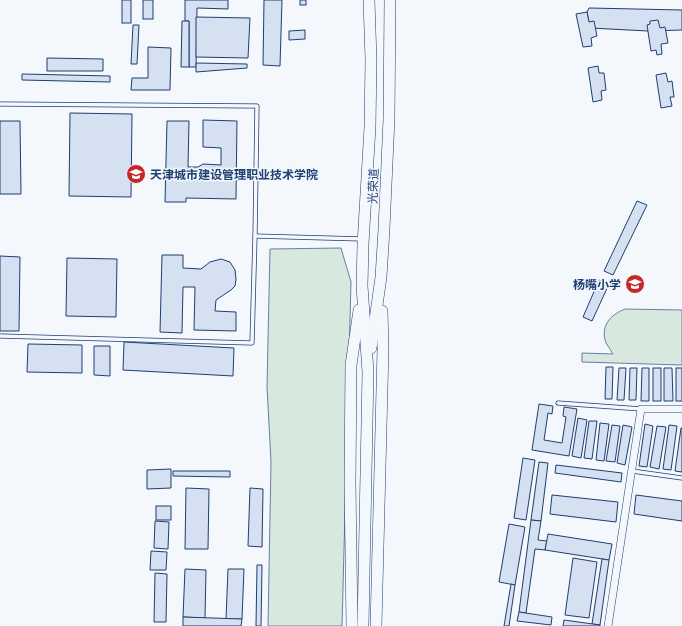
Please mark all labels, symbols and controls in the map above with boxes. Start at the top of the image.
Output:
school or university icon: 天津城市建设管理职业技术学院 [125,163,147,185]
place label: 天津城市建设管理职业技术学院 [150,167,318,182]
street label: 光荣道 [365,168,381,204]
school or university icon: 杨嘴小学 [624,273,646,295]
place label: 杨嘴小学 [573,277,621,292]

